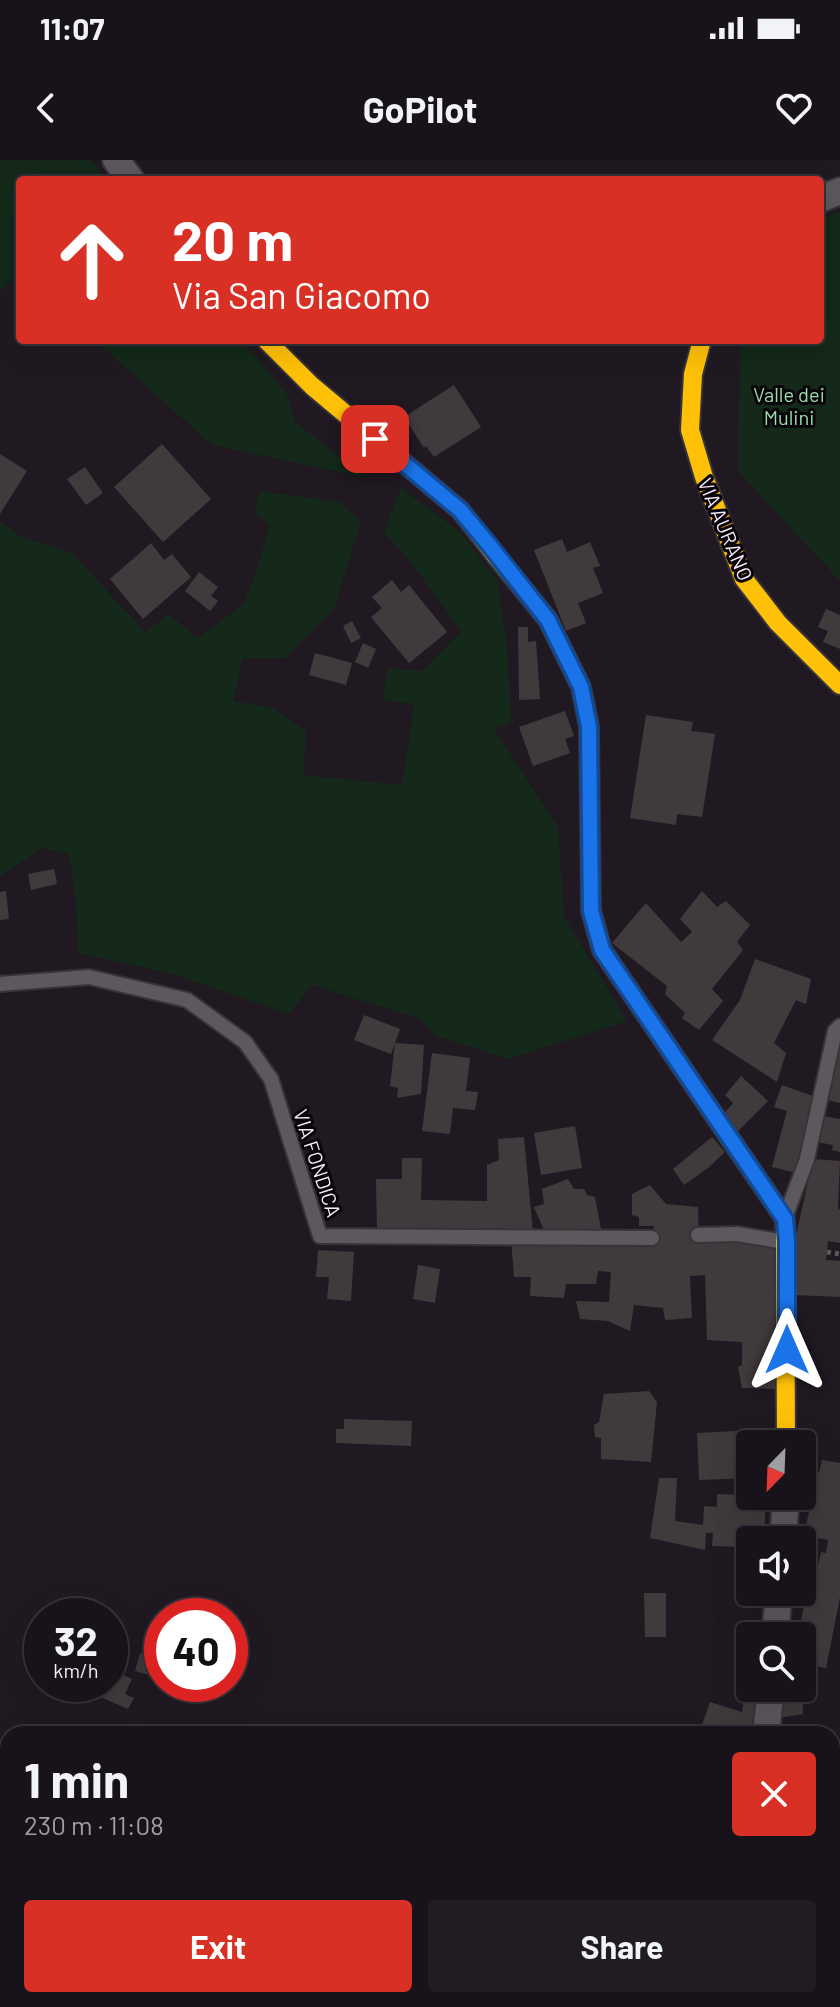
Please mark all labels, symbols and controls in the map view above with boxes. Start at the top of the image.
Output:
text: 11:07 [40,10,104,46]
icon: back [24,86,68,130]
icon: heart [772,86,816,130]
text: GoPilot [363,87,477,130]
text: 20 m [172,205,293,272]
icon: ahead [40,208,144,312]
text: Via San Giacomo [172,273,431,316]
park label: Valle dei Mulini [753,382,825,429]
pin [341,405,409,473]
icon: arrive [353,417,397,461]
street label: VIA AURANO [694,474,758,584]
street label: VIA FONDICA [289,1106,347,1220]
position arrow [745,1308,829,1392]
north arrow [736,1430,816,1510]
map controls [736,1430,816,1702]
button: sound [736,1526,816,1606]
speed limit sign: 40 [144,1598,248,1702]
text: 32 [54,1616,98,1664]
button: search [736,1622,816,1702]
text: km/h [53,1658,99,1682]
text: 1 min [24,1750,129,1808]
button: close [732,1752,816,1836]
text: 230 m · 11:08 [24,1809,164,1840]
button: Exit [24,1900,412,1992]
button: Share [428,1900,816,1992]

